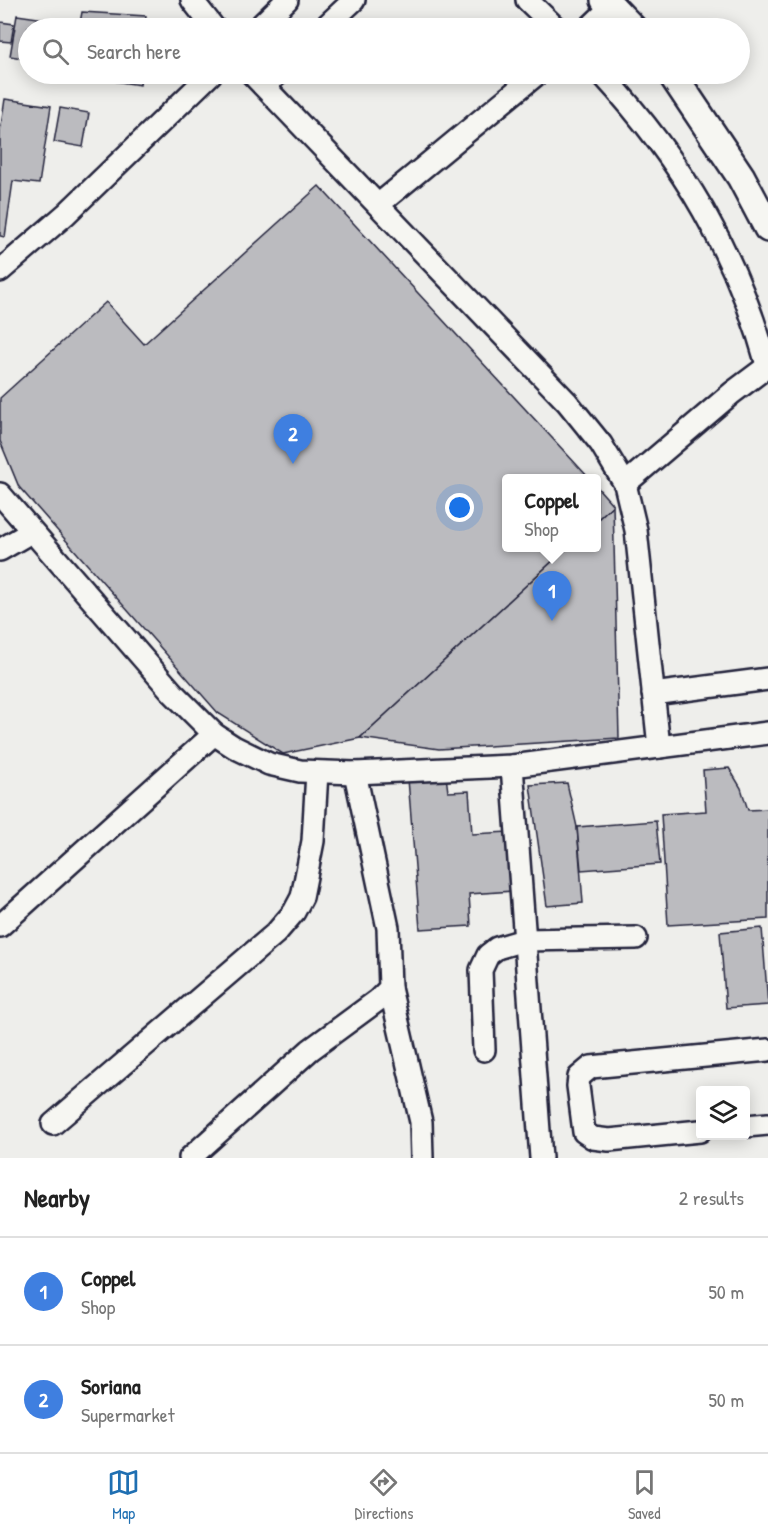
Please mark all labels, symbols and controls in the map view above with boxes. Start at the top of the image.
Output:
search box [18,18,750,84]
icon: search [39,35,72,68]
text: Search here [87,36,181,66]
pin: 2 [274,414,312,464]
popup [502,474,601,552]
text: Coppel [524,485,579,515]
your location [445,493,474,522]
text: Shop [524,515,559,542]
pin: 1 [532,572,572,621]
map controls [696,1086,750,1140]
button: layers [696,1086,750,1140]
text: Nearby [24,1180,90,1215]
text: 2 results [679,1184,744,1211]
text: Coppel [81,1263,135,1293]
text: 1 [40,1278,47,1305]
text: 50 m [708,1278,744,1305]
text: Shop [81,1293,115,1320]
text: Soriana [81,1371,141,1401]
text: 2 [39,1386,48,1413]
text: 50 m [708,1386,744,1413]
text: Supermarket [81,1401,175,1428]
tab: Map [107,1466,140,1524]
tab: Directions [355,1466,413,1524]
tab: Saved [628,1466,661,1524]

